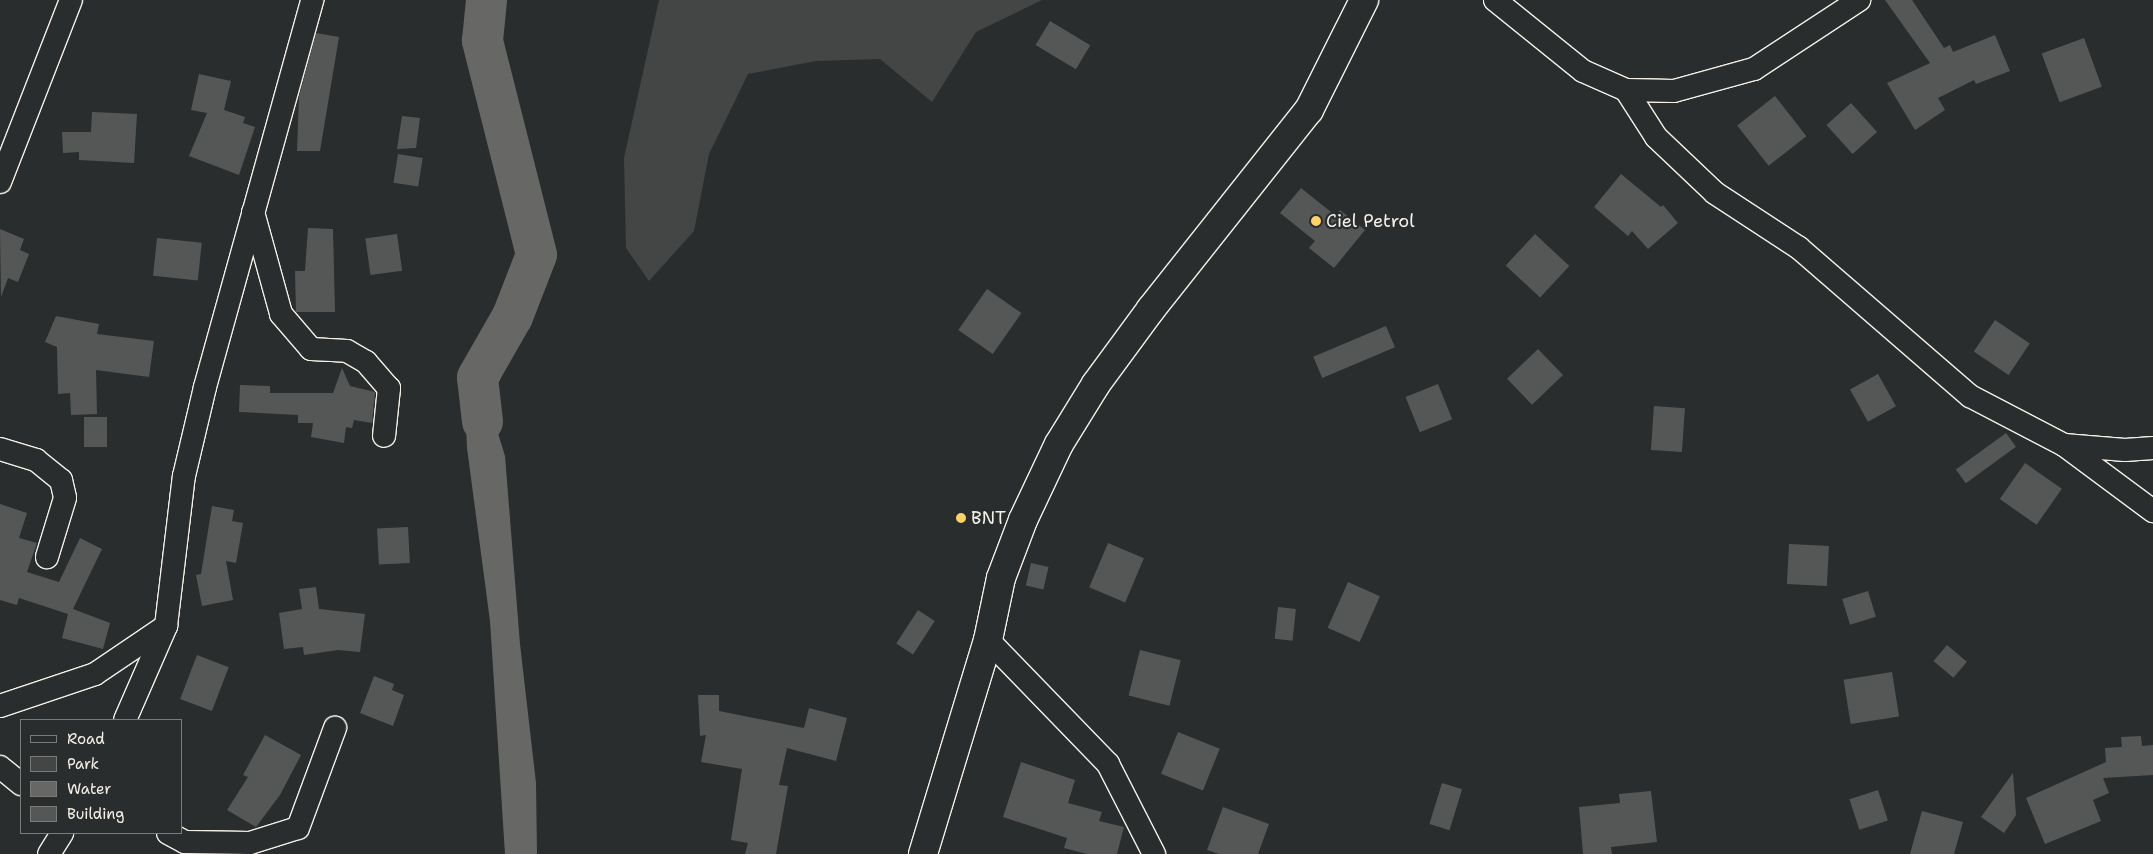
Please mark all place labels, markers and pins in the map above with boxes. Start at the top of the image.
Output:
place label: Ciel Petrol [1326,210,1415,232]
marker: Ciel Petrol [1310,215,1322,227]
place label: BNT [971,507,1006,529]
marker: BNT [955,512,967,524]

